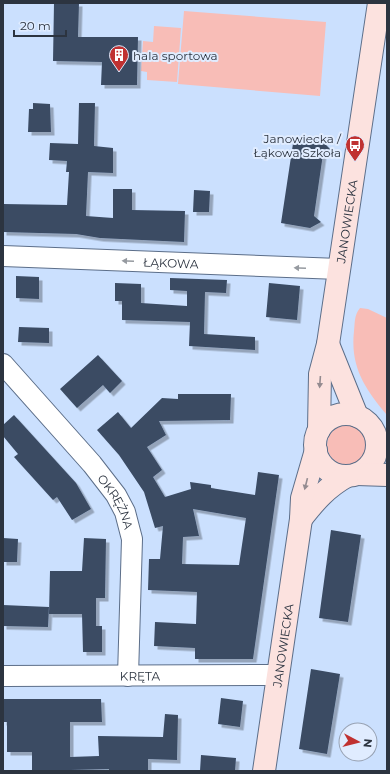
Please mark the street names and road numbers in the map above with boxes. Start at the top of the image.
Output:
street label: JANOWIECKA [333,178,360,265]
street label: ŁĄKOWA [143,254,199,271]
street label: OKRĘŻNA [95,471,137,531]
street label: JANOWIECKA [269,602,296,689]
street label: KRĘTA [120,668,161,683]

